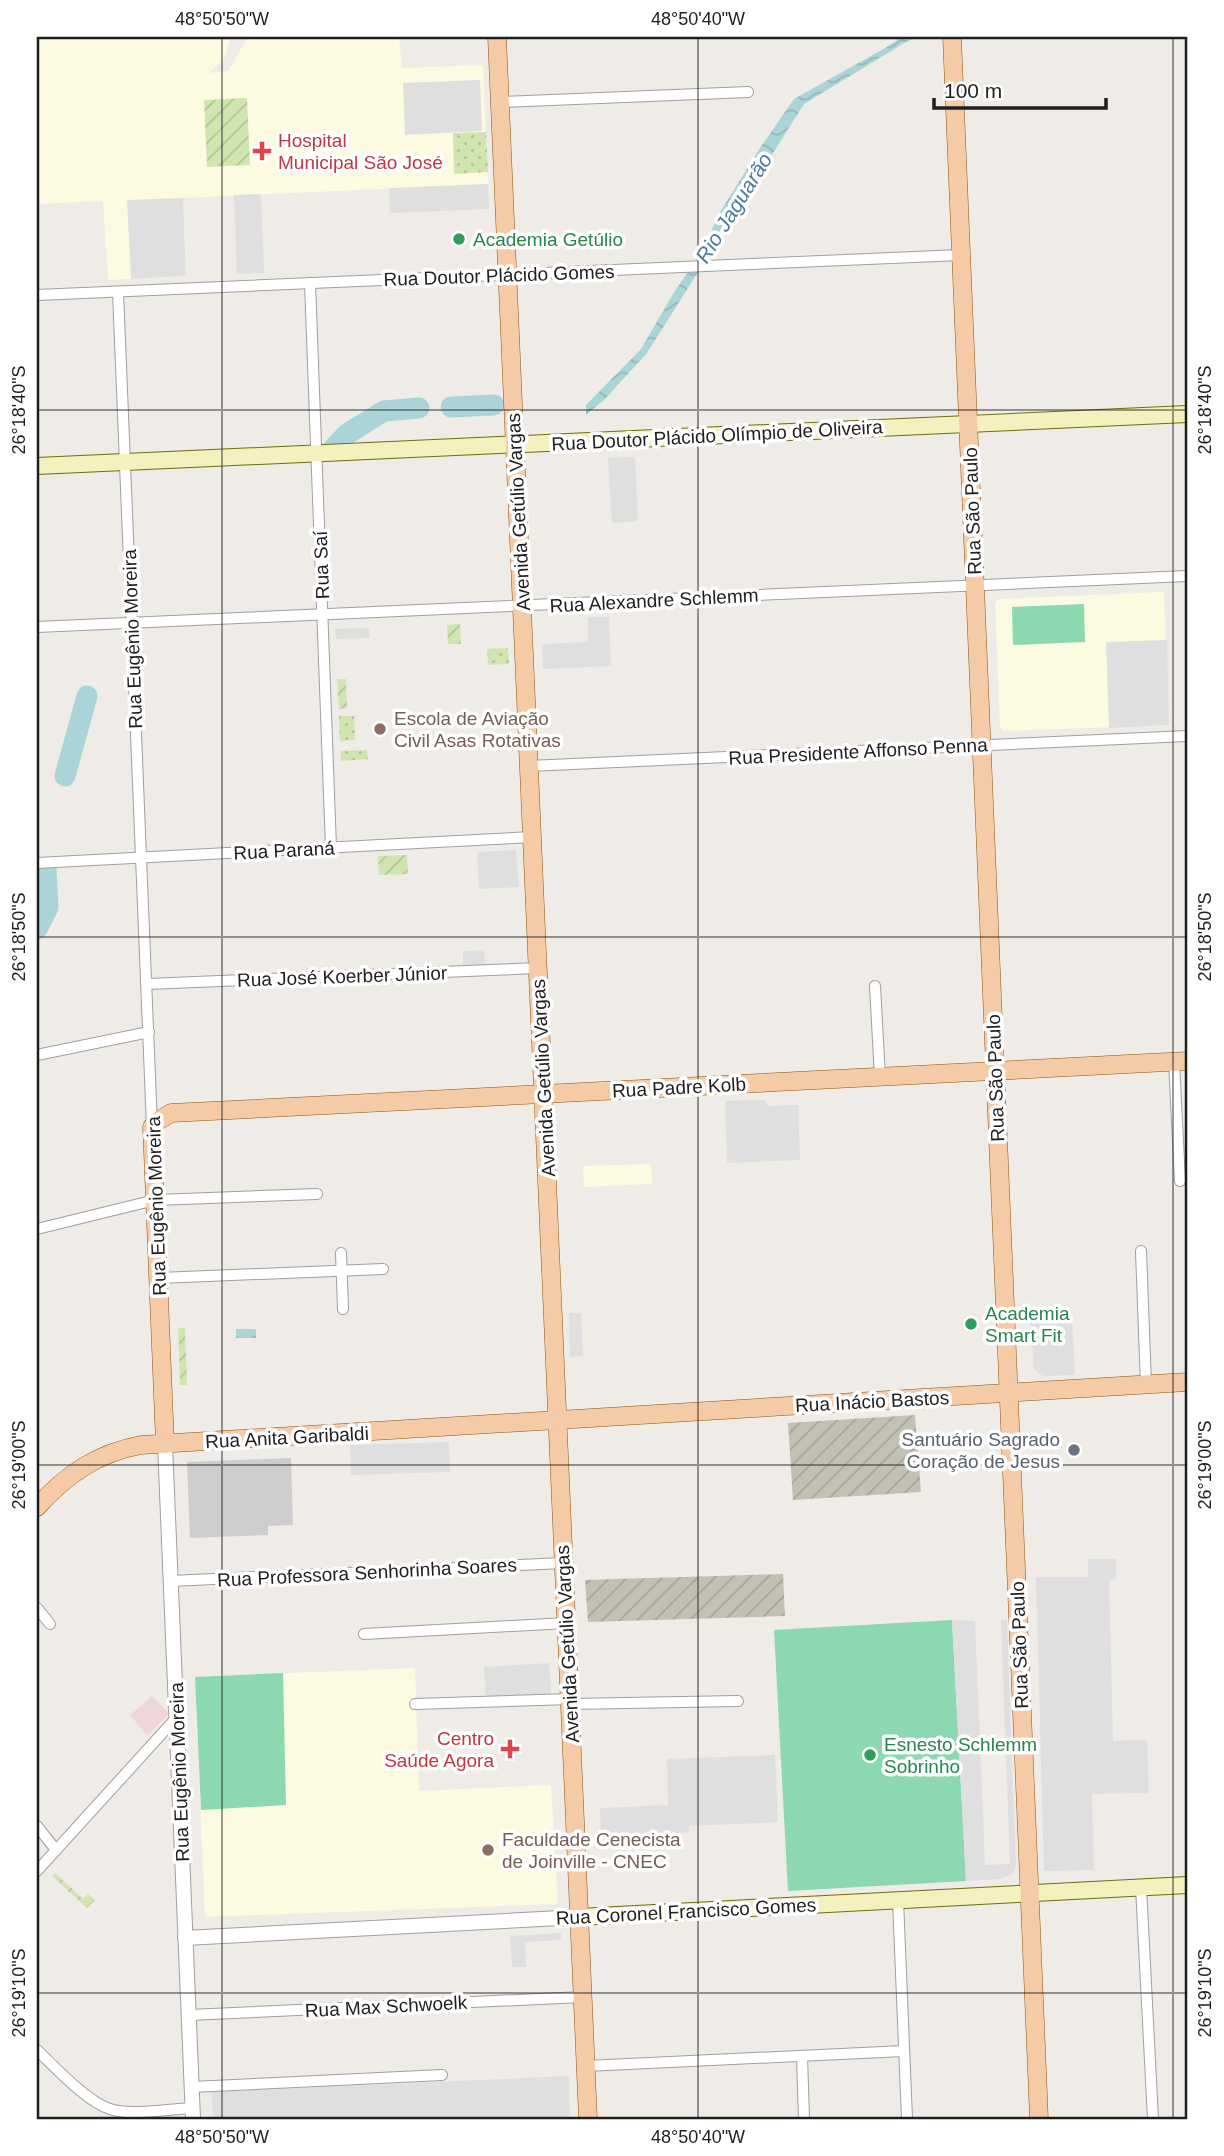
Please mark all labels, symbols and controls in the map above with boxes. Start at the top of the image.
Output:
text: 48°50'50"W [175,9,269,29]
text: 48°50'40"W [651,9,745,29]
scale bar [934,66,1105,110]
text: 100 m [944,79,1002,102]
place label: Hospital Municipal São José [278,130,443,173]
marker: Hospital Municipal São José [252,141,272,161]
water label: Rio Jaguarão [691,148,777,267]
place label: Academia Getúlio [473,229,623,250]
marker: Academia Getúlio [451,231,467,247]
street label: Rua Doutor Plácido Gomes [383,261,615,290]
text: 26°18'40"S [9,365,29,455]
text: 26°18'40"S [1195,365,1215,455]
street label: Avenida Getúlio Vargas [503,413,534,611]
street label: Rua Doutor Plácido Olímpio de Oliveira [551,416,884,455]
street label: Rua São Paulo [960,447,985,575]
street label: Rua Saí [310,530,333,600]
street label: Rua Eugênio Moreira [119,548,146,729]
street label: Rua Alexandre Schlemm [549,585,759,616]
place label: Escola de Aviação Civil Asas Rotativas [394,708,561,751]
marker: Escola de Aviação Civil Asas Rotativas [372,721,388,737]
street label: Rua Presidente Affonso Penna [728,734,989,769]
street label: Rua Paraná [233,837,336,864]
text: 26°18'50"S [9,892,29,982]
text: 26°18'50"S [1195,892,1215,982]
street label: Rua José Koerber Júnior [237,962,448,991]
street label: Avenida Getúlio Vargas [528,979,559,1177]
street label: Rua São Paulo [983,1014,1008,1142]
street label: Rua Padre Kolb [611,1074,747,1101]
street label: Rua Eugênio Moreira [143,1115,170,1296]
place label: Academia Smart Fit [985,1303,1070,1346]
marker: Academia Smart Fit [963,1316,979,1332]
street label: Rua Inácio Bastos [794,1387,950,1416]
text: 26°19'00"S [9,1420,29,1510]
text: 26°19'00"S [1195,1420,1215,1510]
street label: Rua Anita Garibaldi [205,1423,369,1452]
place label: Santuário Sagrado Coração de Jesus [902,1429,1060,1472]
marker: Santuário Sagrado Coração de Jesus [1066,1442,1082,1458]
street label: Avenida Getúlio Vargas [552,1545,583,1743]
street label: Rua Professora Senhorinha Soares [217,1554,517,1591]
street label: Rua São Paulo [1007,1581,1032,1709]
street label: Rua Eugênio Moreira [166,1681,193,1862]
place label: Centro Saúde Agora [384,1728,494,1771]
place label: Esnesto Schlemm Sobrinho [884,1734,1037,1777]
marker: Centro Saúde Agora [500,1739,520,1759]
marker: Esnesto Schlemm Sobrinho [862,1747,878,1763]
place label: Faculdade Cenecista de Joinville - CNEC [502,1829,681,1872]
marker: Faculdade Cenecista de Joinville - CNEC [480,1842,496,1858]
street label: Rua Coronel Francisco Gomes [555,1894,817,1929]
text: 26°19'10"S [9,1948,29,2038]
text: 26°19'10"S [1195,1948,1215,2038]
street label: Rua Max Schwoelk [304,1992,468,2021]
text: 48°50'50"W [175,2127,269,2147]
text: 48°50'40"W [651,2127,745,2147]

